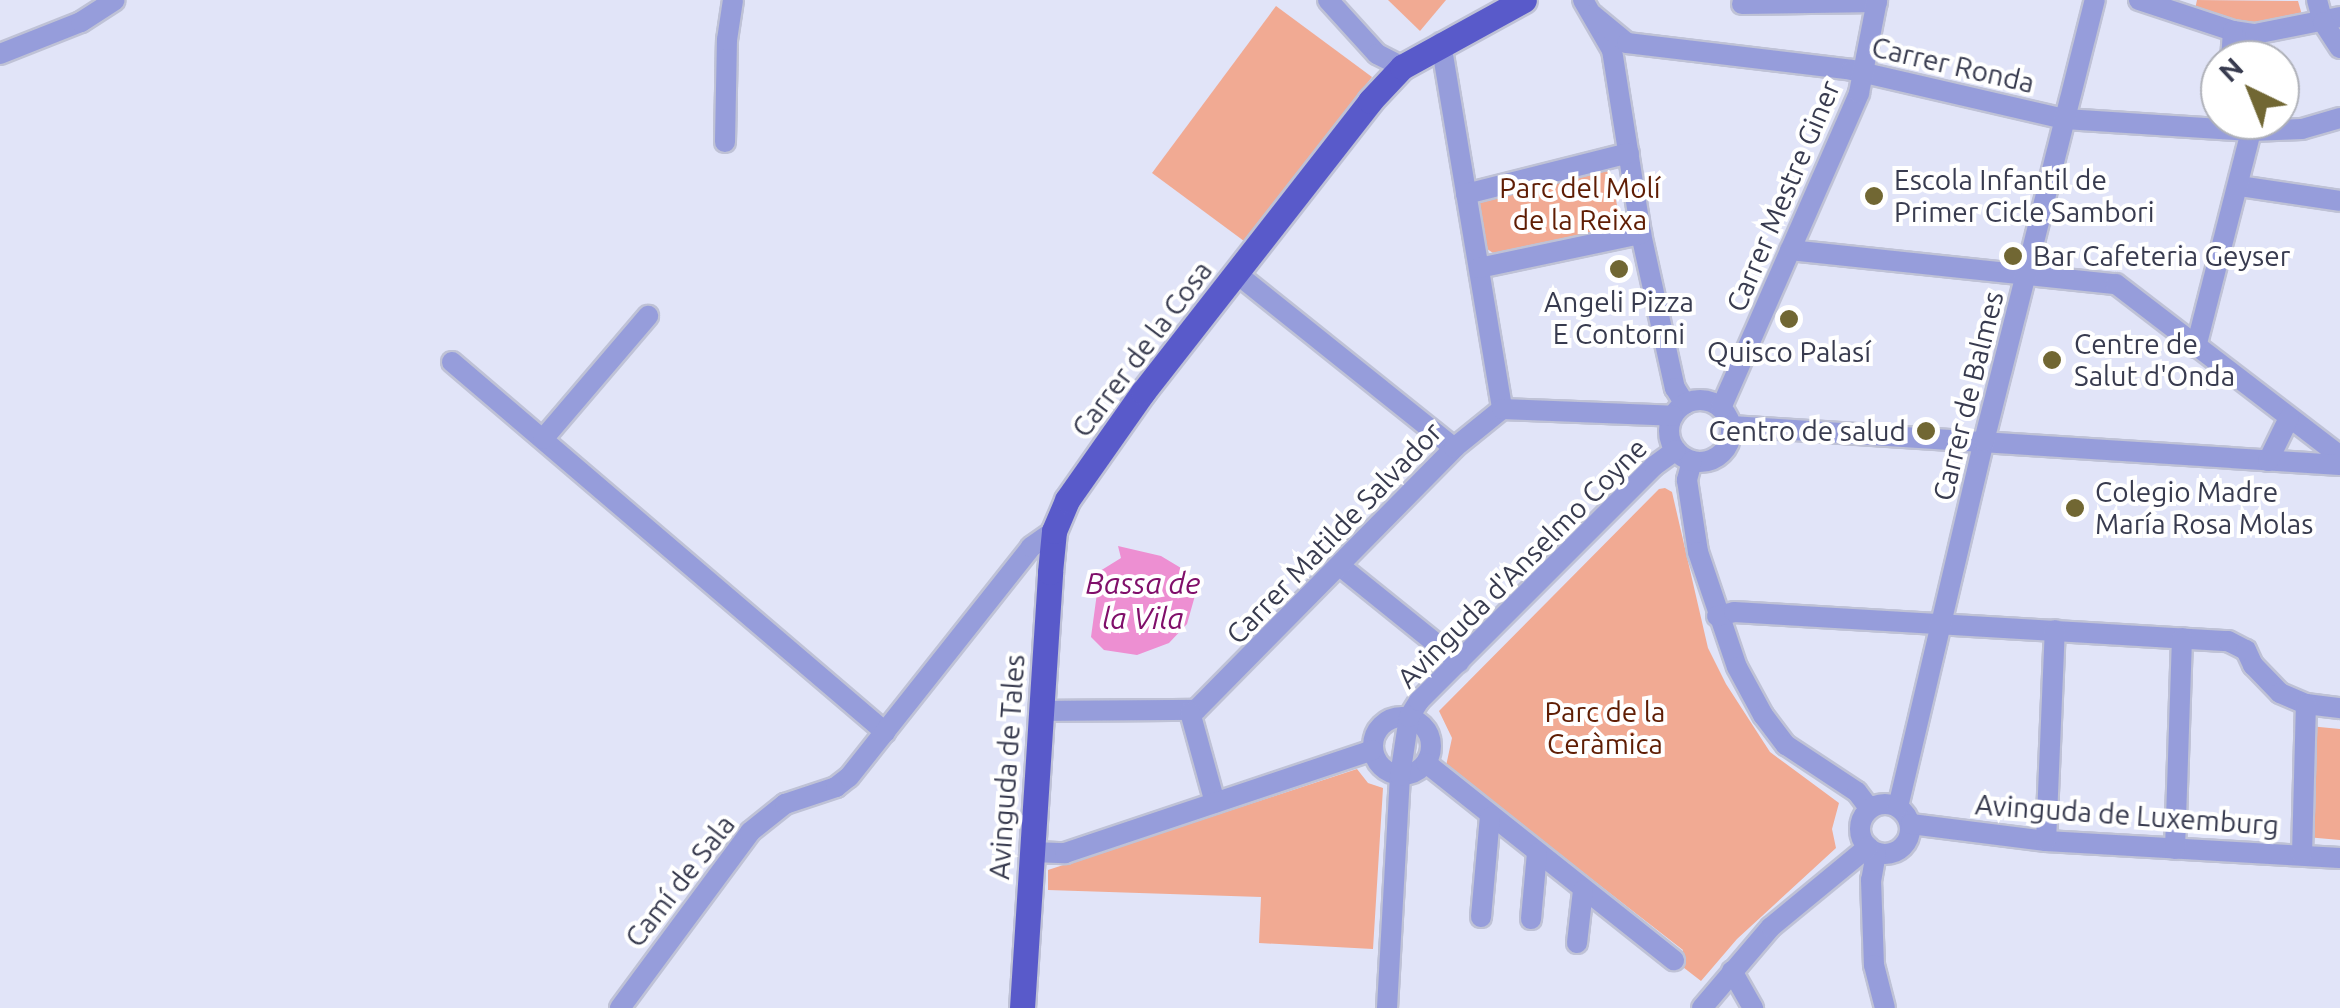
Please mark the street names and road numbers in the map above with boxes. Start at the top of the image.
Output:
street label: Carrer Ronda [1868,30,2038,100]
street label: Carrer Mestre Giner [1719,75,1847,317]
street label: Carrer de la Cosa [1065,254,1219,444]
street label: Carrer de Balmes [1926,288,2010,504]
street label: Carrer Matilde Salvador [1219,415,1449,651]
street label: Avinguda d'Anselmo Coyne [1390,431,1654,695]
street label: Avinguda de Tales [982,653,1032,881]
street label: Avinguda de Luxemburg [1974,788,2280,842]
street label: Camí de Sala [618,808,742,954]

